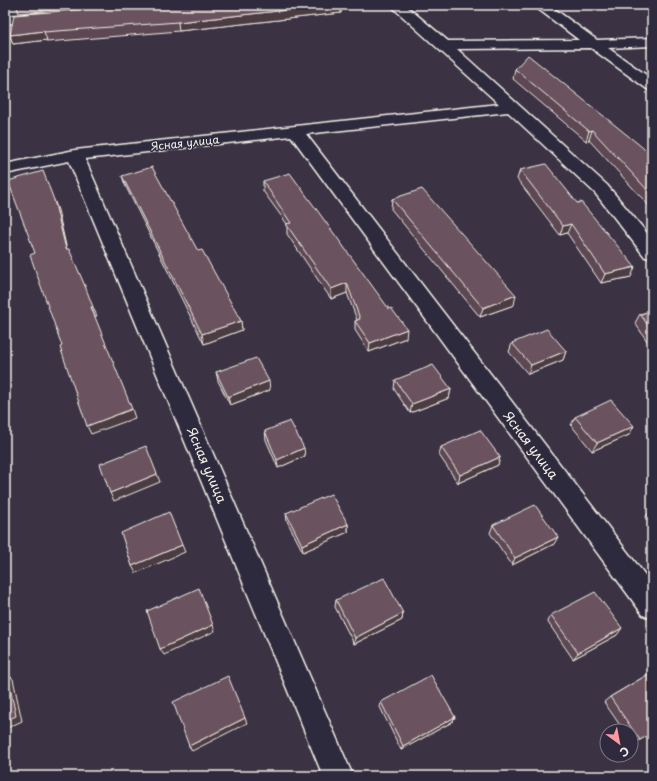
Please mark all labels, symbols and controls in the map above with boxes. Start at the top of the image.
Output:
street label: Ясная улица [150,130,220,155]
street label: Ясная улица [499,407,564,483]
street label: Ясная улица [183,424,232,507]
north arrow [599,723,639,763]
text: С [617,743,633,761]

